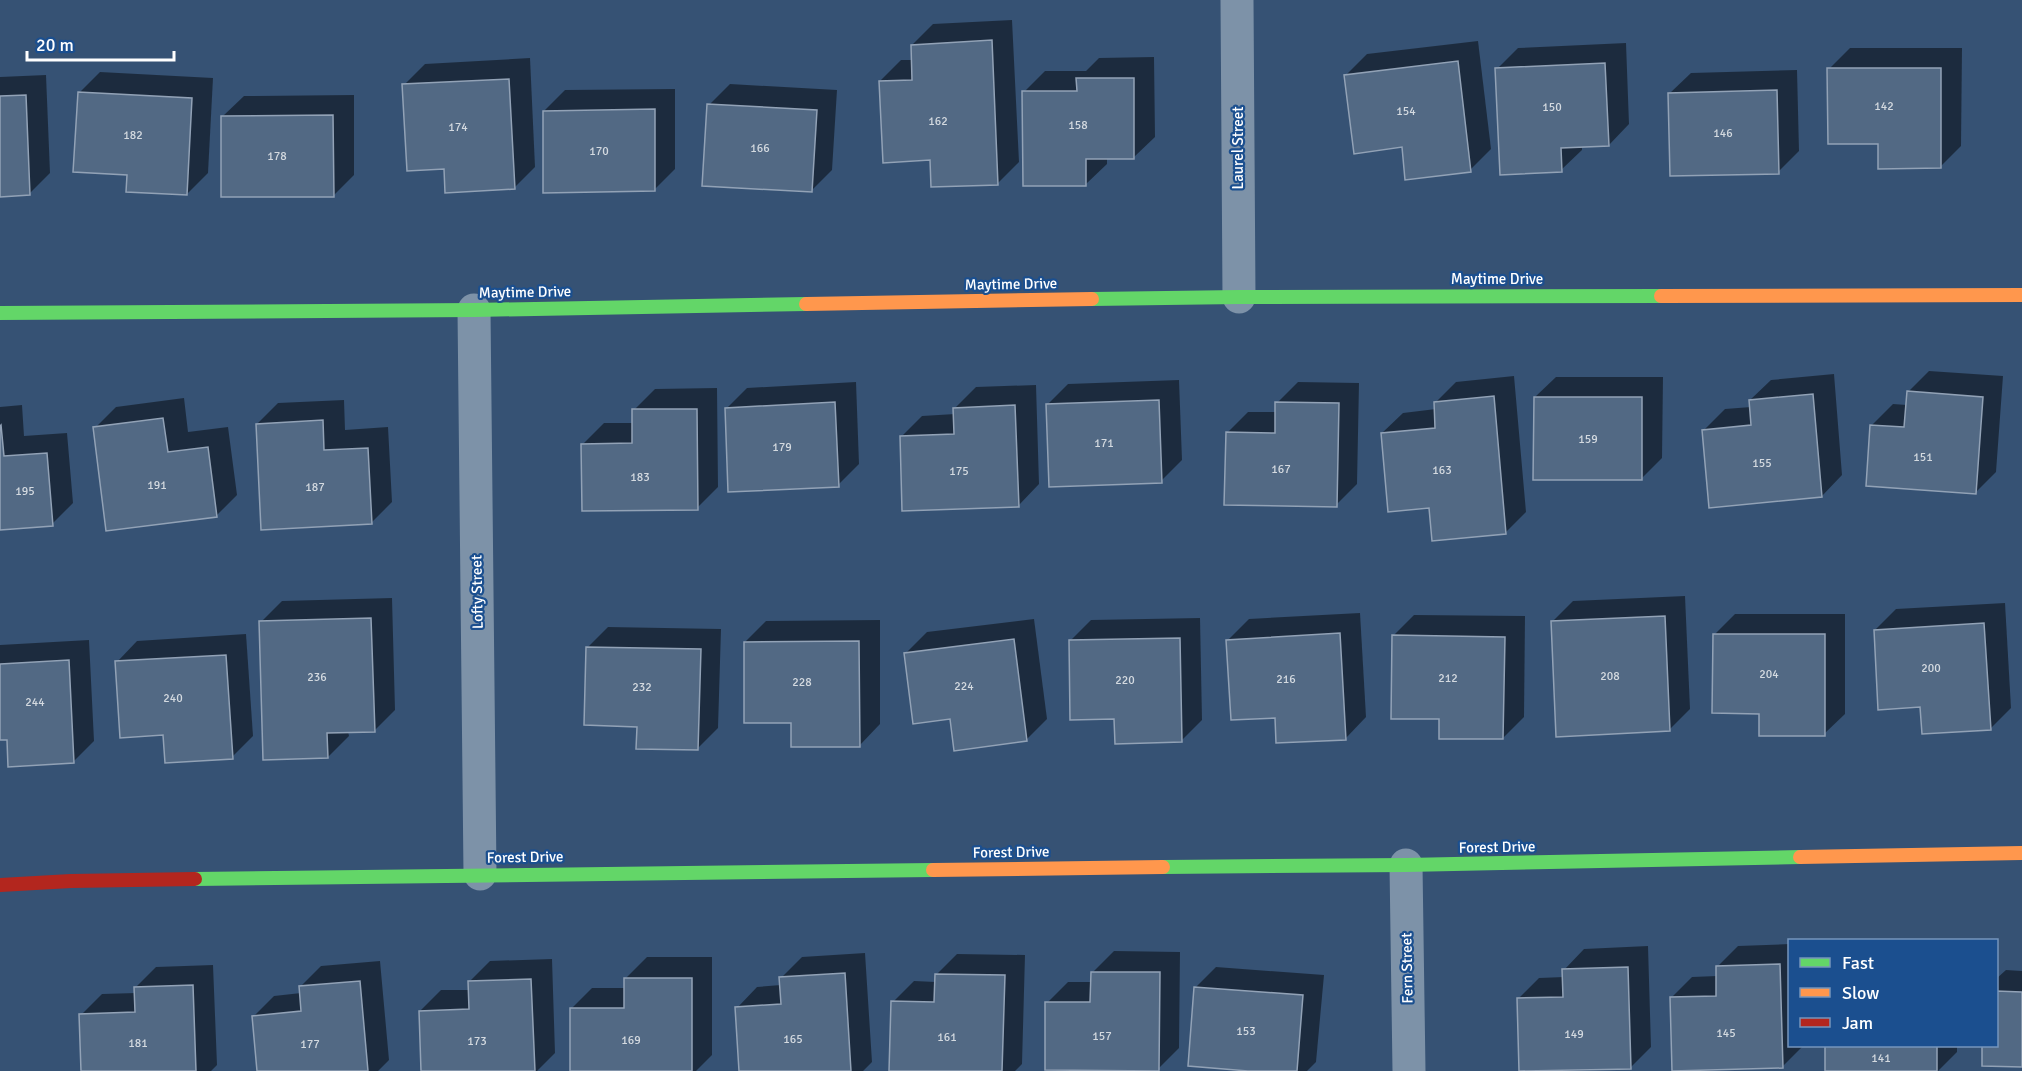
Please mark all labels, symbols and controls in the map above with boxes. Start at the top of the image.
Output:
scale bar [27,24,174,62]
text: 20 m [36,34,74,56]
house number: 142 [1874,99,1894,114]
house number: 150 [1542,100,1562,115]
house number: 154 [1396,104,1416,119]
street label: Laurel Street [1229,106,1247,190]
house number: 162 [928,114,948,129]
house number: 158 [1068,118,1088,133]
house number: 174 [448,120,468,135]
house number: 146 [1713,126,1733,141]
house number: 182 [123,128,143,143]
house number: 166 [750,141,770,156]
house number: 170 [589,144,609,159]
house number: 178 [267,149,287,164]
street label: Maytime Drive [1451,270,1543,288]
street label: Maytime Drive [965,274,1057,294]
street label: Maytime Drive [479,282,571,302]
house number: 159 [1578,432,1598,447]
house number: 171 [1094,436,1114,451]
house number: 179 [772,440,792,455]
house number: 151 [1913,450,1933,465]
house number: 155 [1752,456,1772,471]
house number: 167 [1271,462,1291,477]
house number: 163 [1432,463,1452,478]
house number: 175 [949,464,969,479]
house number: 183 [630,470,650,485]
house number: 191 [147,478,167,493]
house number: 187 [305,480,325,495]
house number: 195 [15,484,35,499]
street label: Lofty Street [467,555,487,629]
house number: 200 [1921,661,1941,676]
house number: 204 [1759,667,1779,682]
house number: 208 [1600,669,1620,684]
house number: 236 [307,670,327,685]
house number: 212 [1438,671,1458,686]
house number: 216 [1276,672,1296,687]
house number: 220 [1115,673,1135,688]
house number: 228 [792,675,812,690]
house number: 224 [954,679,974,694]
house number: 232 [632,680,652,695]
house number: 240 [163,691,183,706]
house number: 244 [25,695,45,710]
street label: Forest Drive [1459,837,1535,857]
street label: Forest Drive [973,842,1049,862]
street label: Forest Drive [487,847,563,867]
street label: Fern Street [1397,932,1417,1004]
legend [1788,939,1998,1047]
text: Fast [1842,952,1874,974]
text: Slow [1842,982,1879,1004]
text: Jam [1842,1012,1873,1034]
house number: 153 [1236,1024,1256,1039]
house number: 145 [1716,1026,1736,1041]
house number: 149 [1564,1027,1584,1042]
house number: 157 [1092,1029,1112,1044]
house number: 161 [937,1030,957,1045]
house number: 165 [783,1032,803,1047]
house number: 169 [621,1033,641,1048]
house number: 173 [467,1034,487,1049]
house number: 181 [128,1036,148,1051]
house number: 177 [300,1037,320,1052]
house number: 141 [1871,1051,1891,1066]

